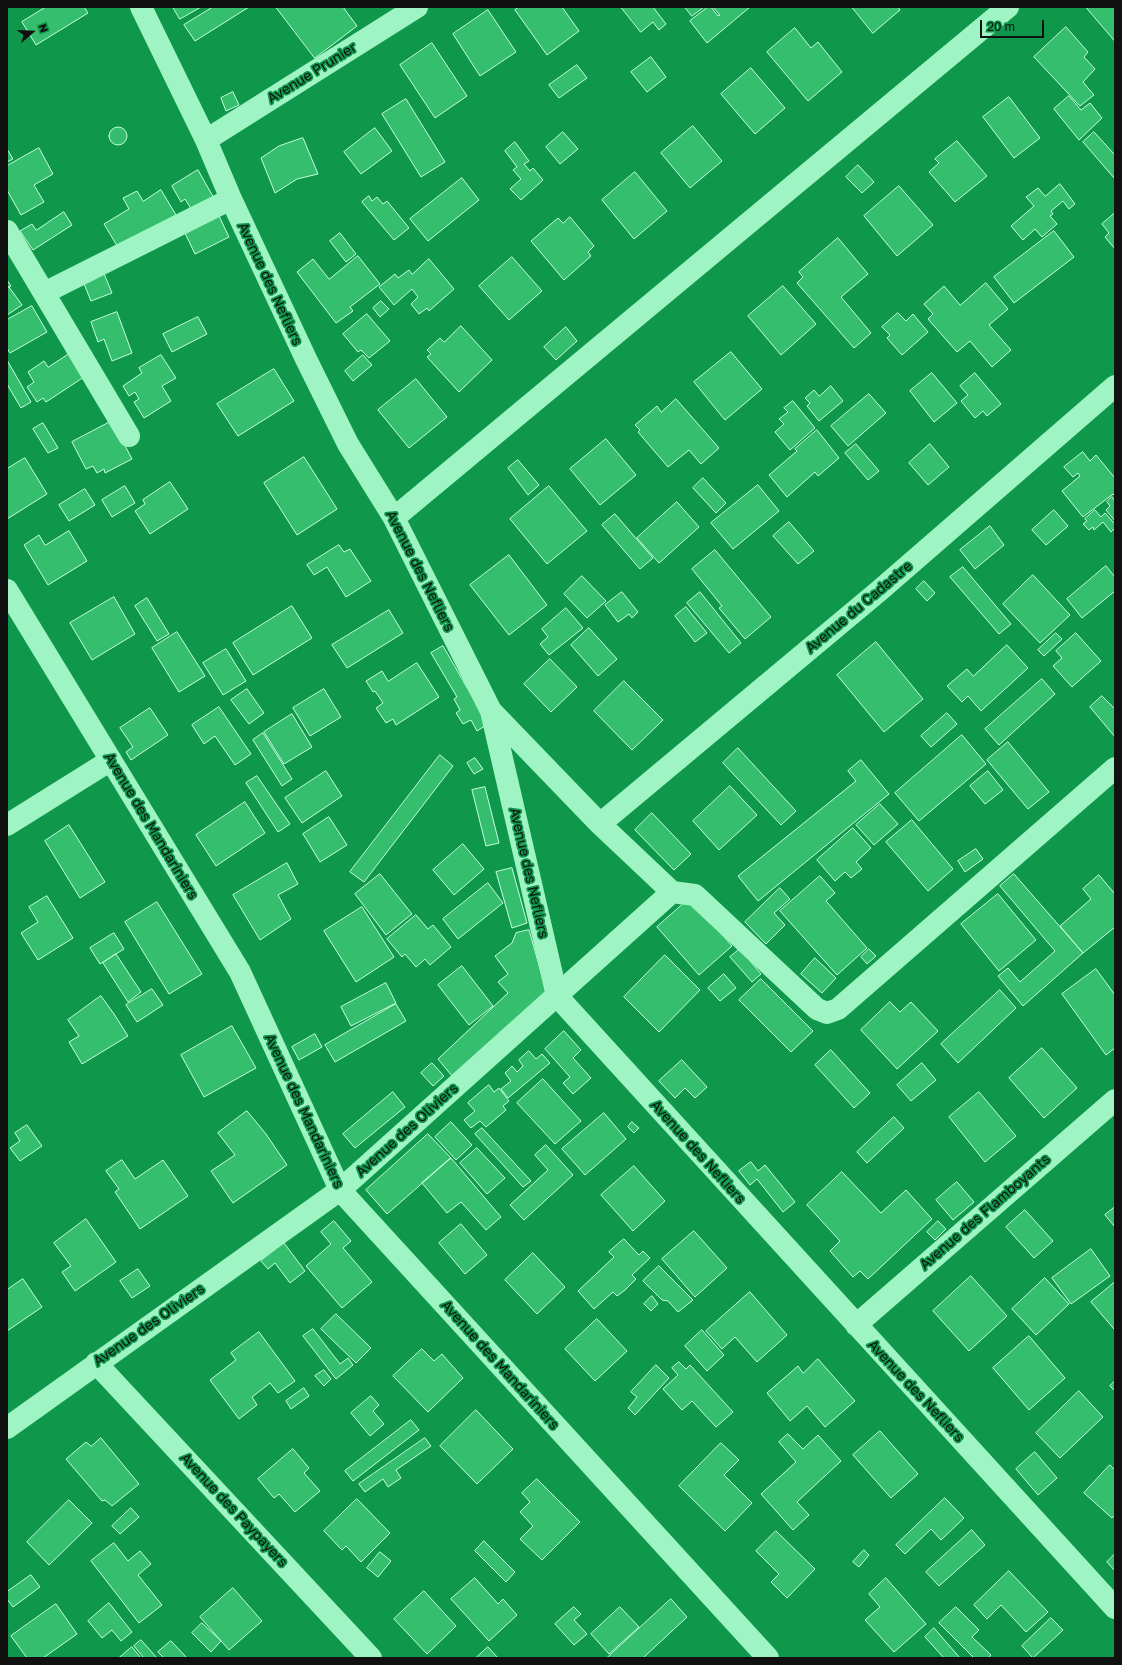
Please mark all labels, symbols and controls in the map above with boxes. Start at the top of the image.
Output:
north arrow [12,12,52,52]
scale bar [982,12,1046,38]
text: 20 m [987,19,1015,34]
text: N [36,22,51,34]
street label: Avenue Prunier [264,39,360,107]
street label: Avenue des Nefliers [234,220,306,348]
street label: Avenue des Nefliers [382,508,458,634]
street label: Avenue du Cadastre [802,558,916,656]
street label: Avenue des Mandariniers [100,750,202,902]
street label: Avenue des Nefliers [506,806,552,940]
street label: Avenue des Mandariniers [261,1031,347,1191]
street label: Avenue des Oliviers [352,1080,462,1180]
street label: Avenue des Nefliers [647,1097,749,1207]
street label: Avenue des Flamboyants [916,1151,1054,1273]
street label: Avenue des Oliviers [90,1280,208,1370]
street label: Avenue des Mandariniers [437,1297,563,1433]
street label: Avenue des Nefliers [864,1336,968,1446]
street label: Avenue des Paypayers [177,1449,291,1571]

